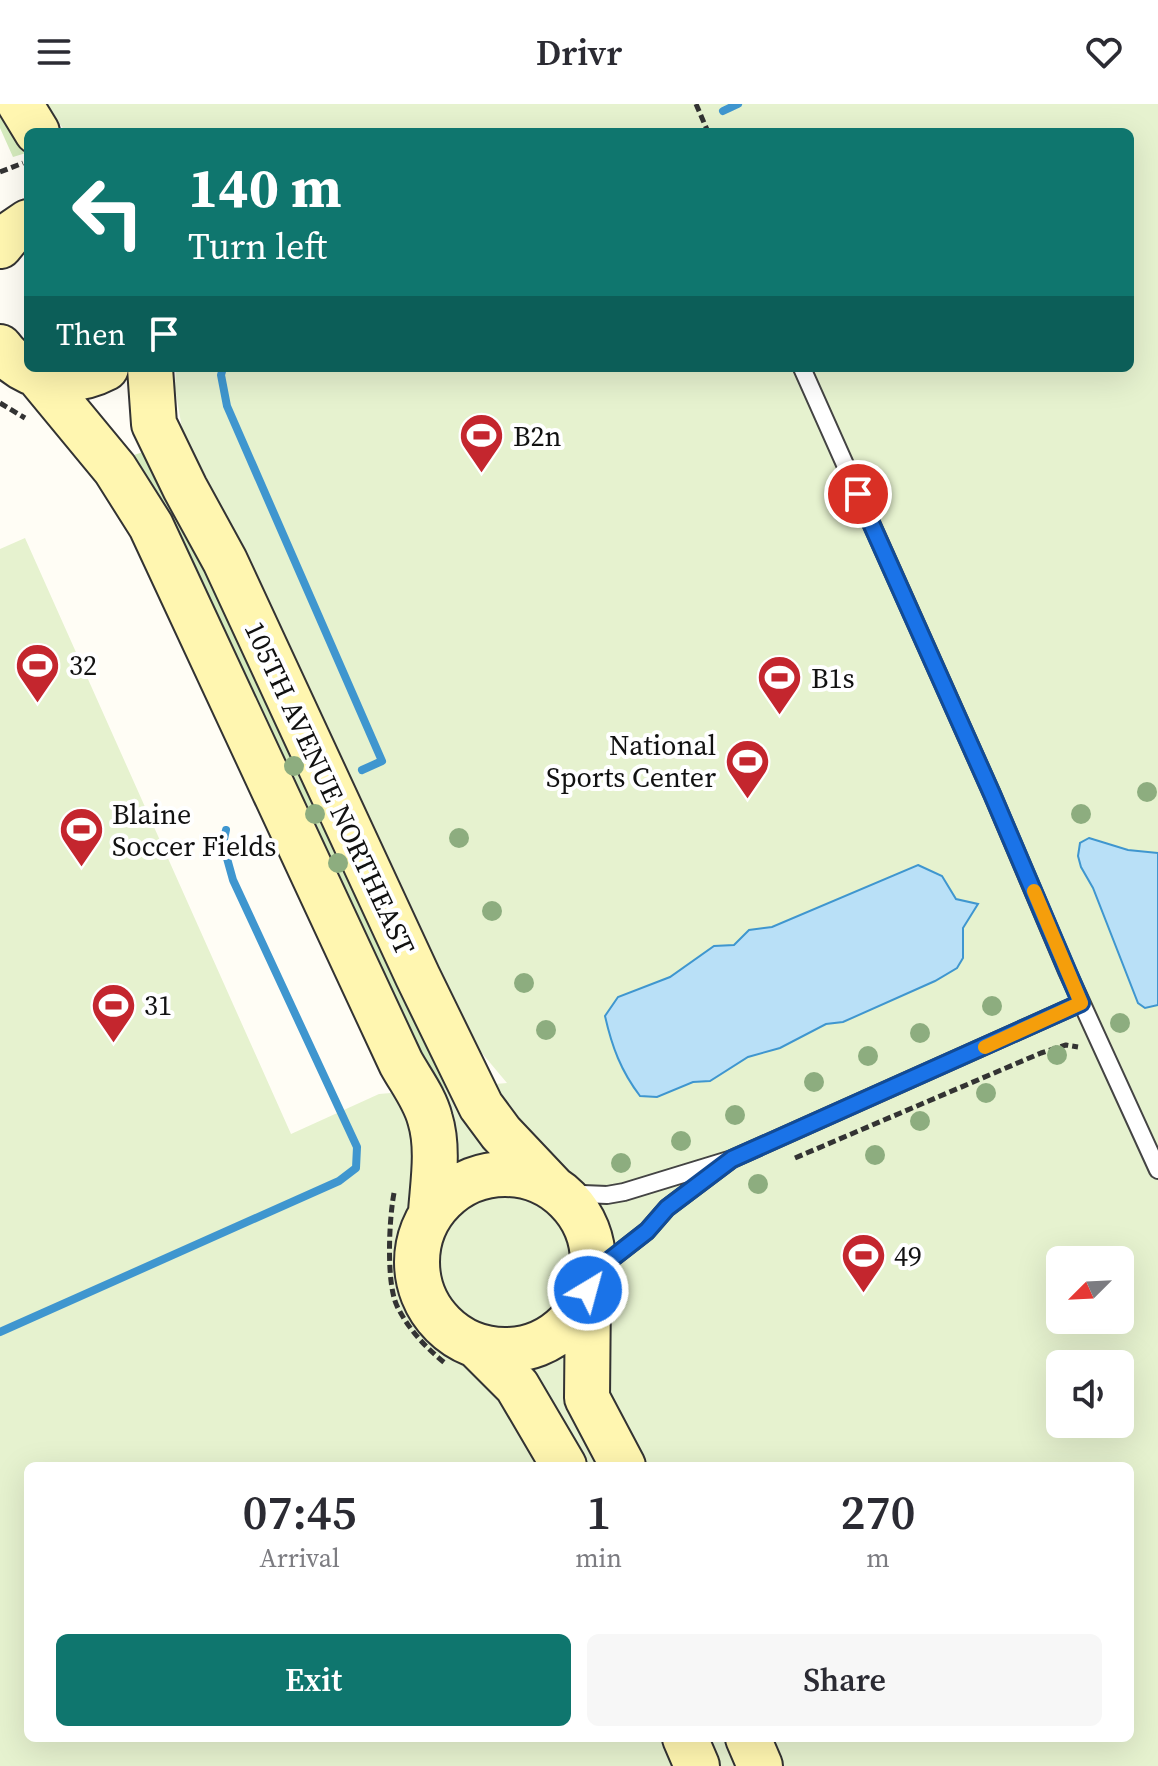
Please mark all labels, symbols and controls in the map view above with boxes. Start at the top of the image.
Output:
text: Drivr [536,28,622,77]
icon: menu [32,30,76,74]
icon: heart [1082,30,1126,74]
text: 140 m [188,149,342,226]
icon: left [56,160,160,264]
text: Turn left [188,222,327,271]
icon: arrive [142,312,186,356]
text: Then [56,314,126,355]
sports icon: B2n [458,412,506,475]
place label: B2n [513,417,562,455]
pin [824,460,892,528]
icon: arrive [836,472,880,516]
street label: 105TH AVENUE NORTHEAST [236,615,424,961]
sports icon: 32 [14,641,62,704]
place label: 32 [69,646,97,684]
sports icon: B1s [756,654,804,717]
place label: B1s [811,659,855,697]
place label: National Sports Center [546,726,716,796]
sports icon: National Sports Center [723,737,771,800]
place label: Blaine Soccer Fields [112,795,276,865]
sports icon: Blaine Soccer Fields [57,806,105,869]
sports icon: 31 [89,981,137,1044]
place label: 31 [144,986,172,1024]
sports icon: 49 [839,1232,887,1295]
place label: 49 [894,1237,922,1275]
north arrow [1046,1246,1134,1334]
map controls [1046,1246,1134,1438]
position arrow [546,1248,630,1332]
button: sound [1046,1350,1134,1438]
text: 07:45 [242,1479,357,1545]
text: 1 [586,1479,611,1545]
text: 270 [841,1479,915,1545]
text: Arrival [259,1540,340,1576]
text: min [575,1540,622,1576]
text: m [866,1540,890,1576]
button: Exit [56,1634,571,1726]
button: Share [587,1634,1102,1726]

